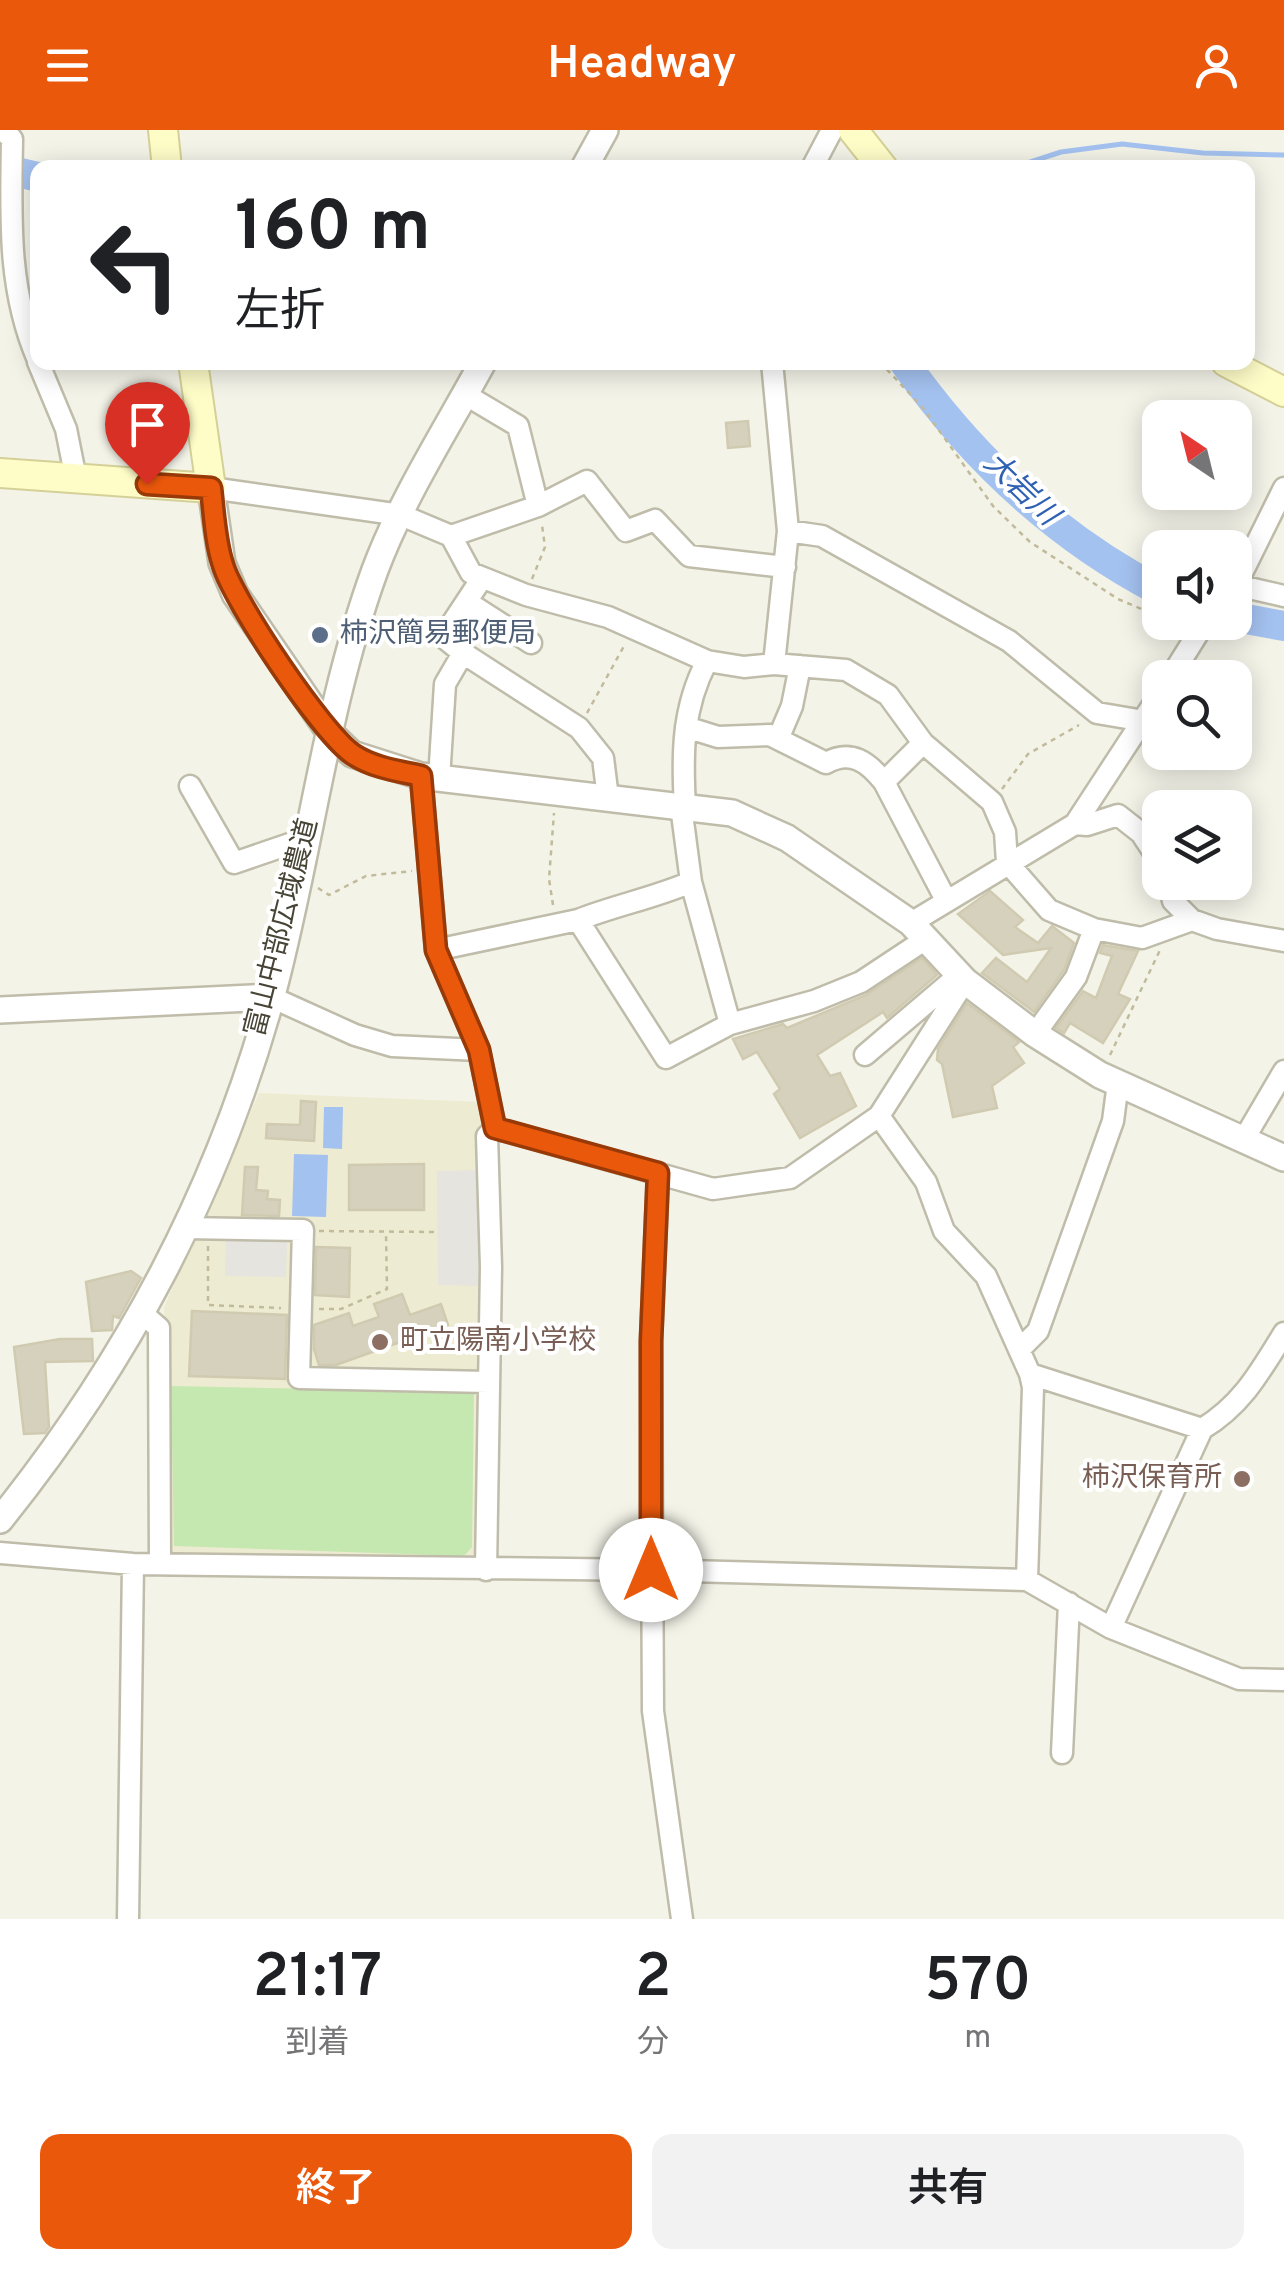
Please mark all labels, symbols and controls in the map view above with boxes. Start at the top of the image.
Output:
text: Headway [547,37,737,94]
icon: menu [40,38,95,93]
icon: person [1189,38,1244,93]
text: 160 m [235,186,431,275]
icon: left [70,200,200,330]
text: 左折 [235,285,325,342]
pin [105,382,190,485]
icon: arrive [120,397,175,452]
north arrow [1142,400,1252,510]
map controls [1142,400,1252,900]
water label: 大岩川 [975,445,1067,537]
button: sound [1142,530,1252,640]
place label: 柿沢簡易郵便局 [340,617,536,653]
marker: 柿沢簡易郵便局 [309,624,331,646]
button: search [1142,660,1252,770]
button: layers [1142,790,1252,900]
street label: 富山中部広域農道 [238,815,328,1041]
place label: 町立陽南小学校 [400,1324,596,1360]
marker: 町立陽南小学校 [369,1331,391,1353]
place label: 柿沢保育所 [1082,1461,1222,1497]
marker: 柿沢保育所 [1231,1468,1253,1490]
position arrow [599,1518,703,1622]
text: 21:17 [253,1942,382,2018]
text: 2 [635,1942,672,2018]
text: 570 [924,1946,1031,2022]
text: m [964,2019,991,2059]
text: 到着 [285,2024,349,2064]
text: 分 [637,2024,669,2064]
button: 終了 [40,2134,632,2249]
button: 共有 [652,2134,1244,2249]

